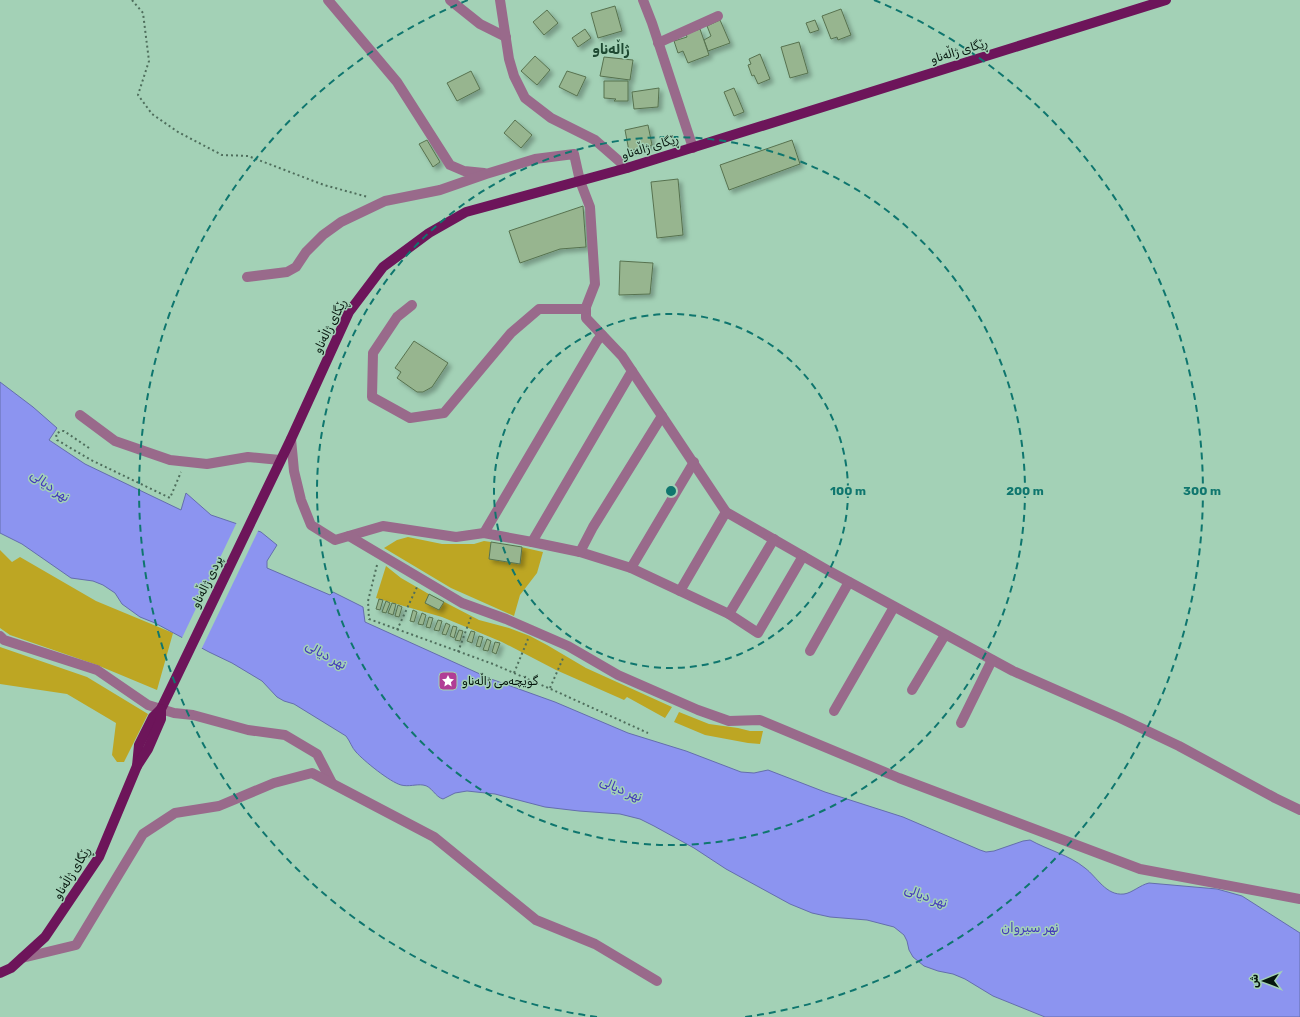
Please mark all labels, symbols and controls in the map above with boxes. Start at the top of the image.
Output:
street label: ڕێگای ژاڵەناو [928,33,990,70]
district label: ژاڵەناو [592,39,630,58]
street label: ڕێگای ژاڵەناو [619,129,681,166]
street label: ڕێگای ژاڵەناو [308,295,353,357]
water label: نهر ديالى [27,467,73,506]
centre of rings [664,484,678,498]
text: 100 m [830,484,866,498]
text: 200 m [1006,484,1044,498]
text: 300 m [1183,484,1221,498]
street label: پردی ژاڵەناو [186,553,227,611]
water label: نهر ديالى [302,638,349,673]
place icon: گوێچەمی ژاڵەناو [437,670,459,692]
place label: گوێچەمی ژاڵەناو [462,672,539,689]
water label: نهر ديالى [597,774,645,805]
street label: ڕێگای ژاڵەناو [48,843,97,904]
water label: نهر ديالى [902,882,950,911]
water label: نهر سیروان [1001,920,1059,936]
north arrow [1244,961,1284,1001]
text: ش [1248,974,1261,988]

